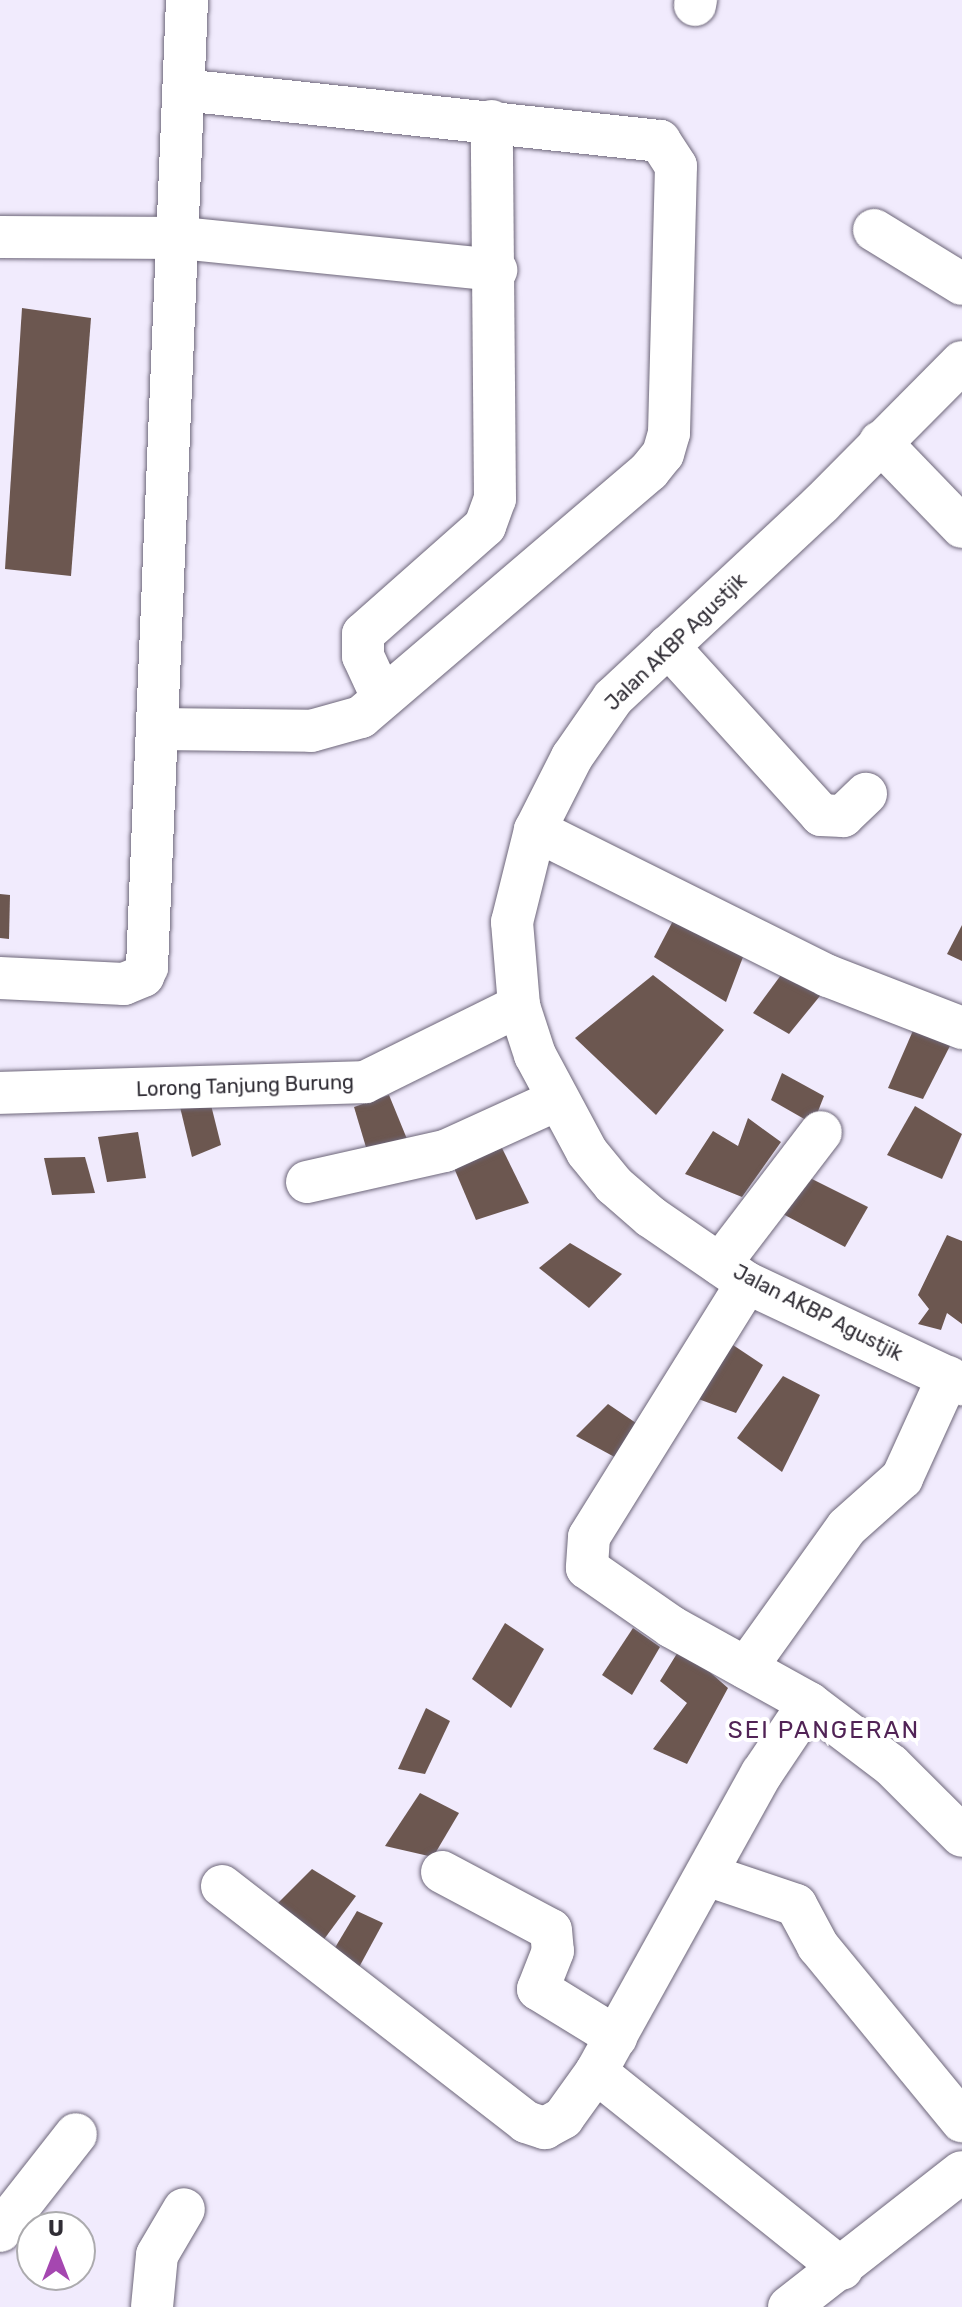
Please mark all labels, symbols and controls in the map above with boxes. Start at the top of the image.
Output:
street label: Jalan AKBP Agustjik [600,568,752,716]
street label: Lorong Tanjung Burung [135,1070,355,1102]
street label: Jalan AKBP Agustjik [729,1260,907,1366]
district label: SEI PANGERAN [728,1717,920,1745]
north arrow [16,2211,96,2291]
text: U [48,2215,64,2242]

